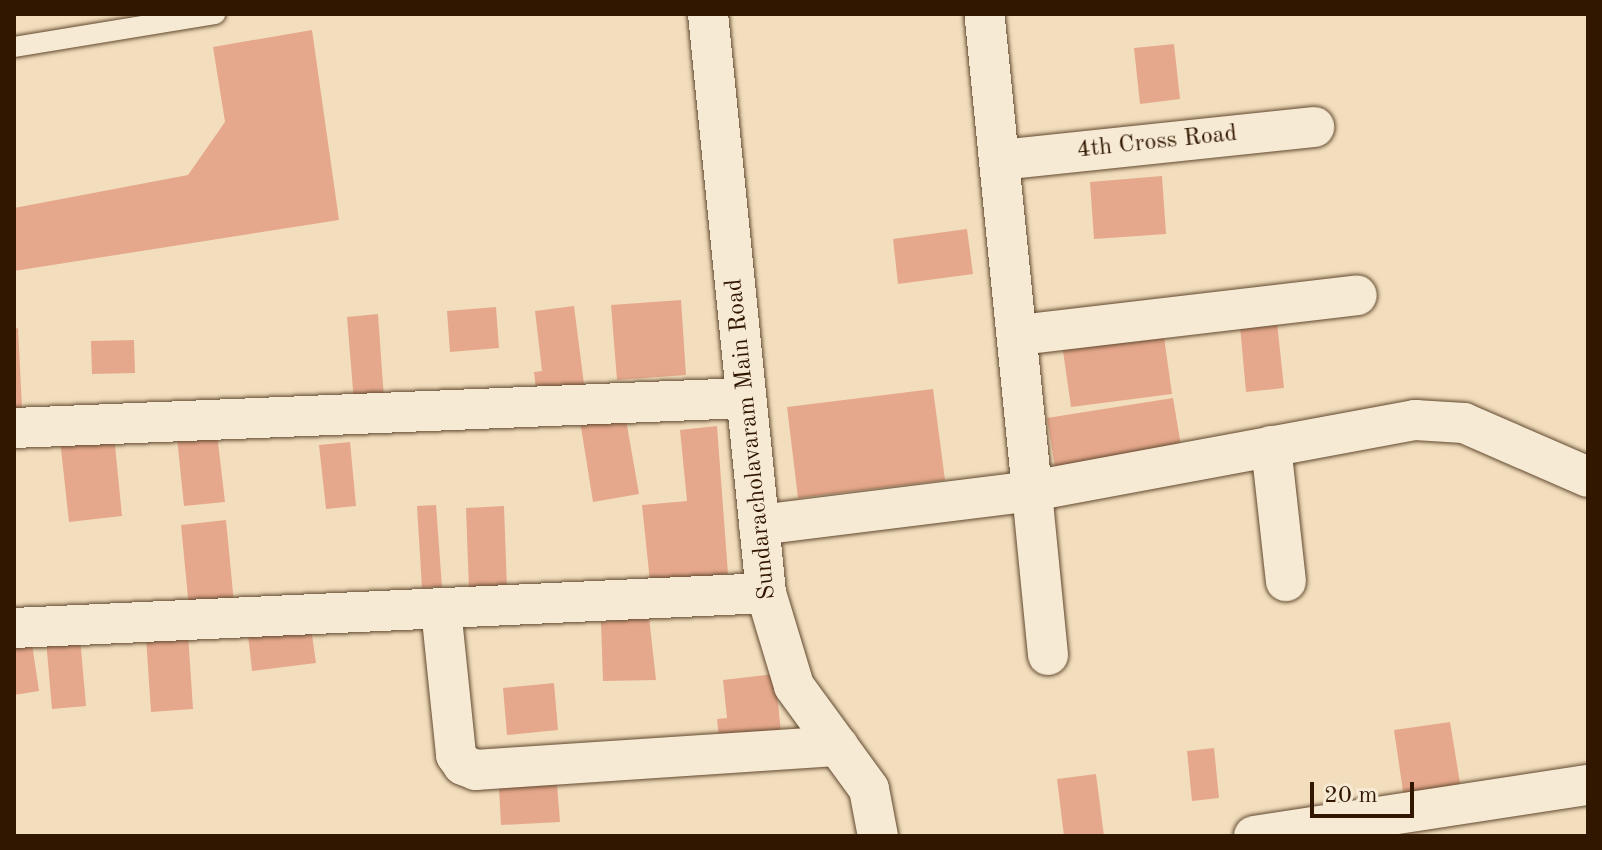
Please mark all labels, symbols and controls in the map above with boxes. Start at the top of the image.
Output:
street label: 4th Cross Road [1075,120,1239,166]
street label: Sundaracholavaram Main Road [721,277,783,601]
scale bar [1314,766,1418,816]
text: 20 m [1324,784,1378,808]

